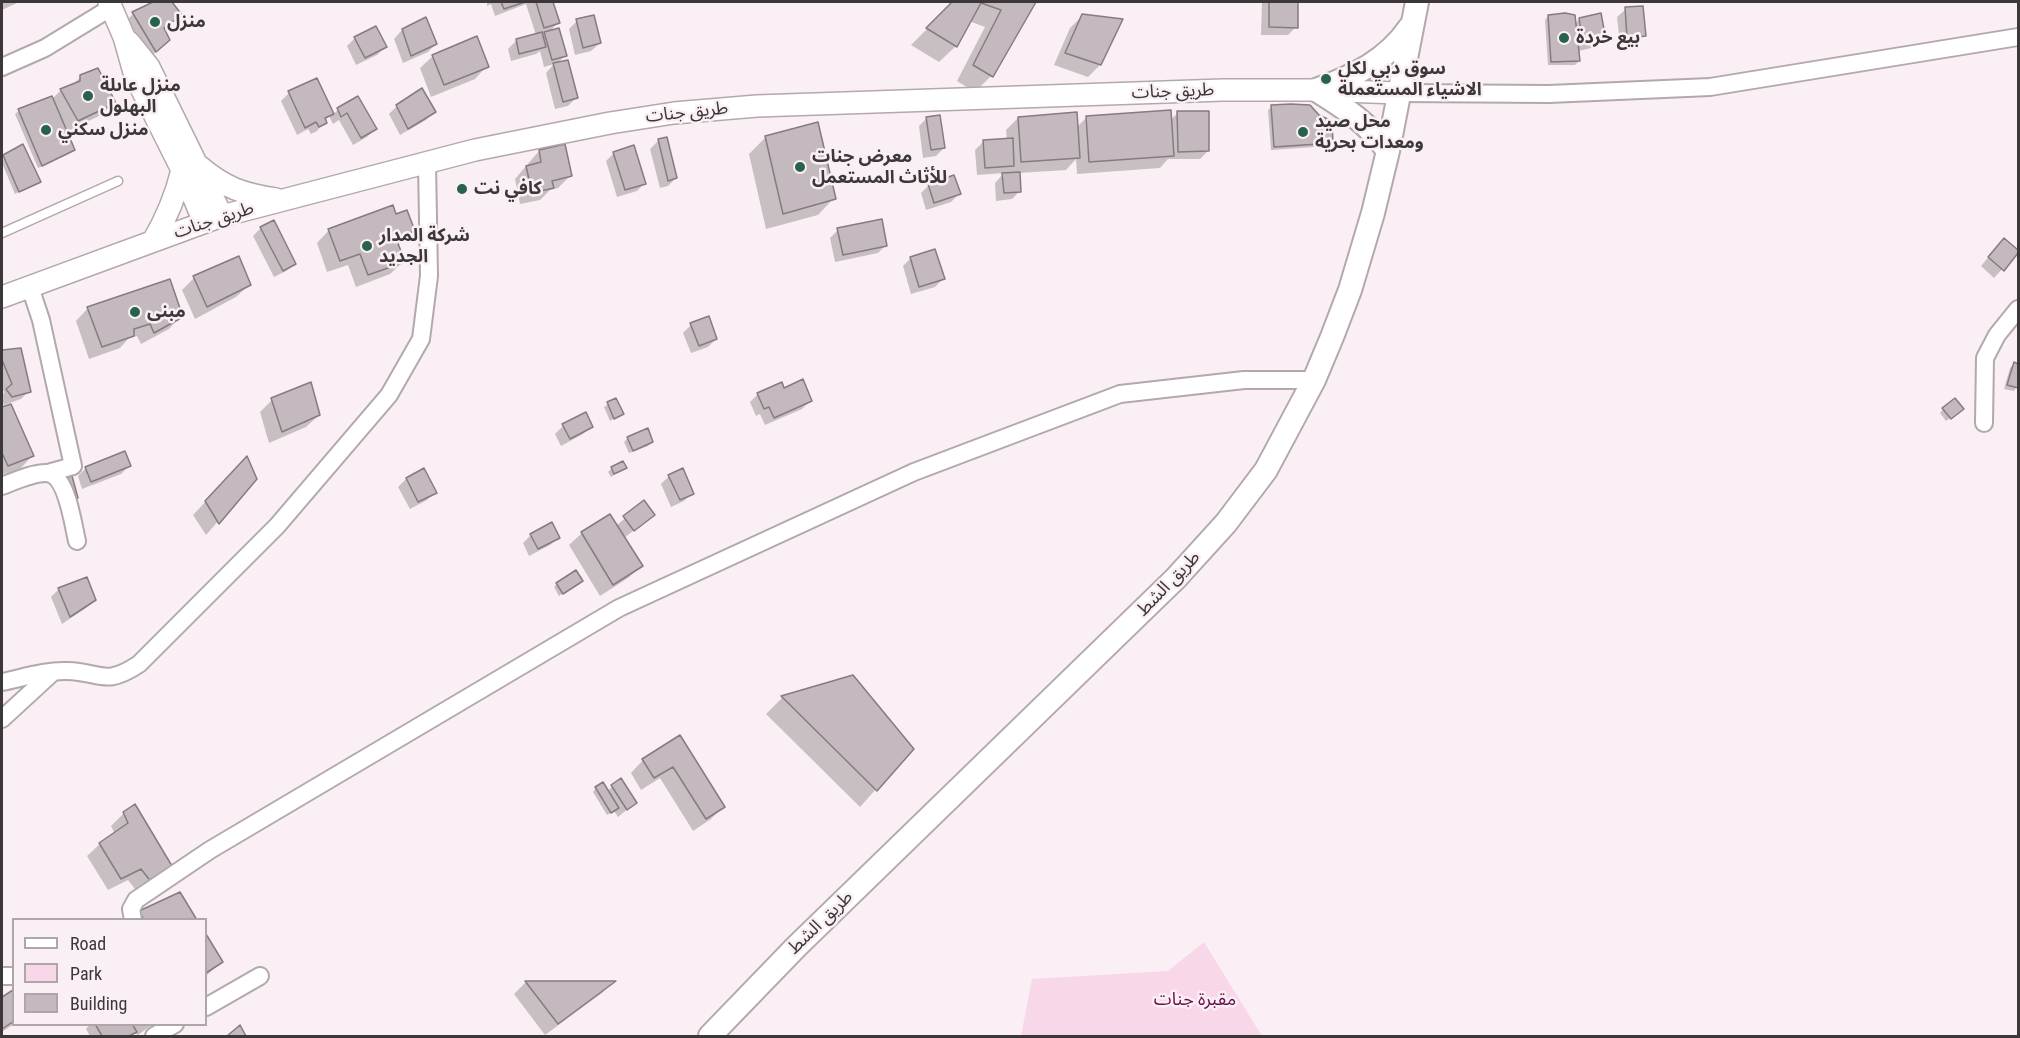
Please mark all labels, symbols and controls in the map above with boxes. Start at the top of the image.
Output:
place label: منزل [167,11,206,33]
marker: منزل [148,15,162,29]
place label: بيع خردة [1576,27,1640,49]
marker: بيع خردة [1557,31,1571,45]
place label: سوق دبي لكل الاشياء المستعملة [1338,58,1482,100]
marker: سوق دبي لكل الاشياء المستعملة [1319,72,1333,86]
place label: منزل عاىلة البهلول [100,75,181,118]
street label: طريق جنات [1131,80,1215,104]
marker: منزل عاىلة البهلول [81,89,95,103]
street label: طريق جنات [645,98,729,128]
place label: محل صيد ومعدات بحرية [1315,111,1424,154]
place label: منزل سكني [58,119,149,141]
marker: منزل سكني [39,123,53,137]
marker: محل صيد ومعدات بحرية [1296,125,1310,139]
place label: معرض جنات للأثاث المستعمل [812,146,947,188]
marker: معرض جنات للأثاث المستعمل [793,160,807,174]
place label: كافي نت [474,178,542,200]
marker: كافي نت [455,182,469,196]
street label: طريق جنات [171,198,257,244]
place label: شركة المدار الجديد [379,225,470,268]
marker: شركة المدار الجديد [360,239,374,253]
place label: مبنى [147,301,186,323]
marker: مبنى [128,305,142,319]
street label: طريق الشط [1133,547,1205,621]
street label: طريق الشط [784,887,858,959]
legend [12,918,207,1026]
text: Road [70,933,106,954]
text: Park [70,963,102,984]
park label: مقبرة جنات [1154,989,1236,1011]
text: Building [70,993,127,1014]

